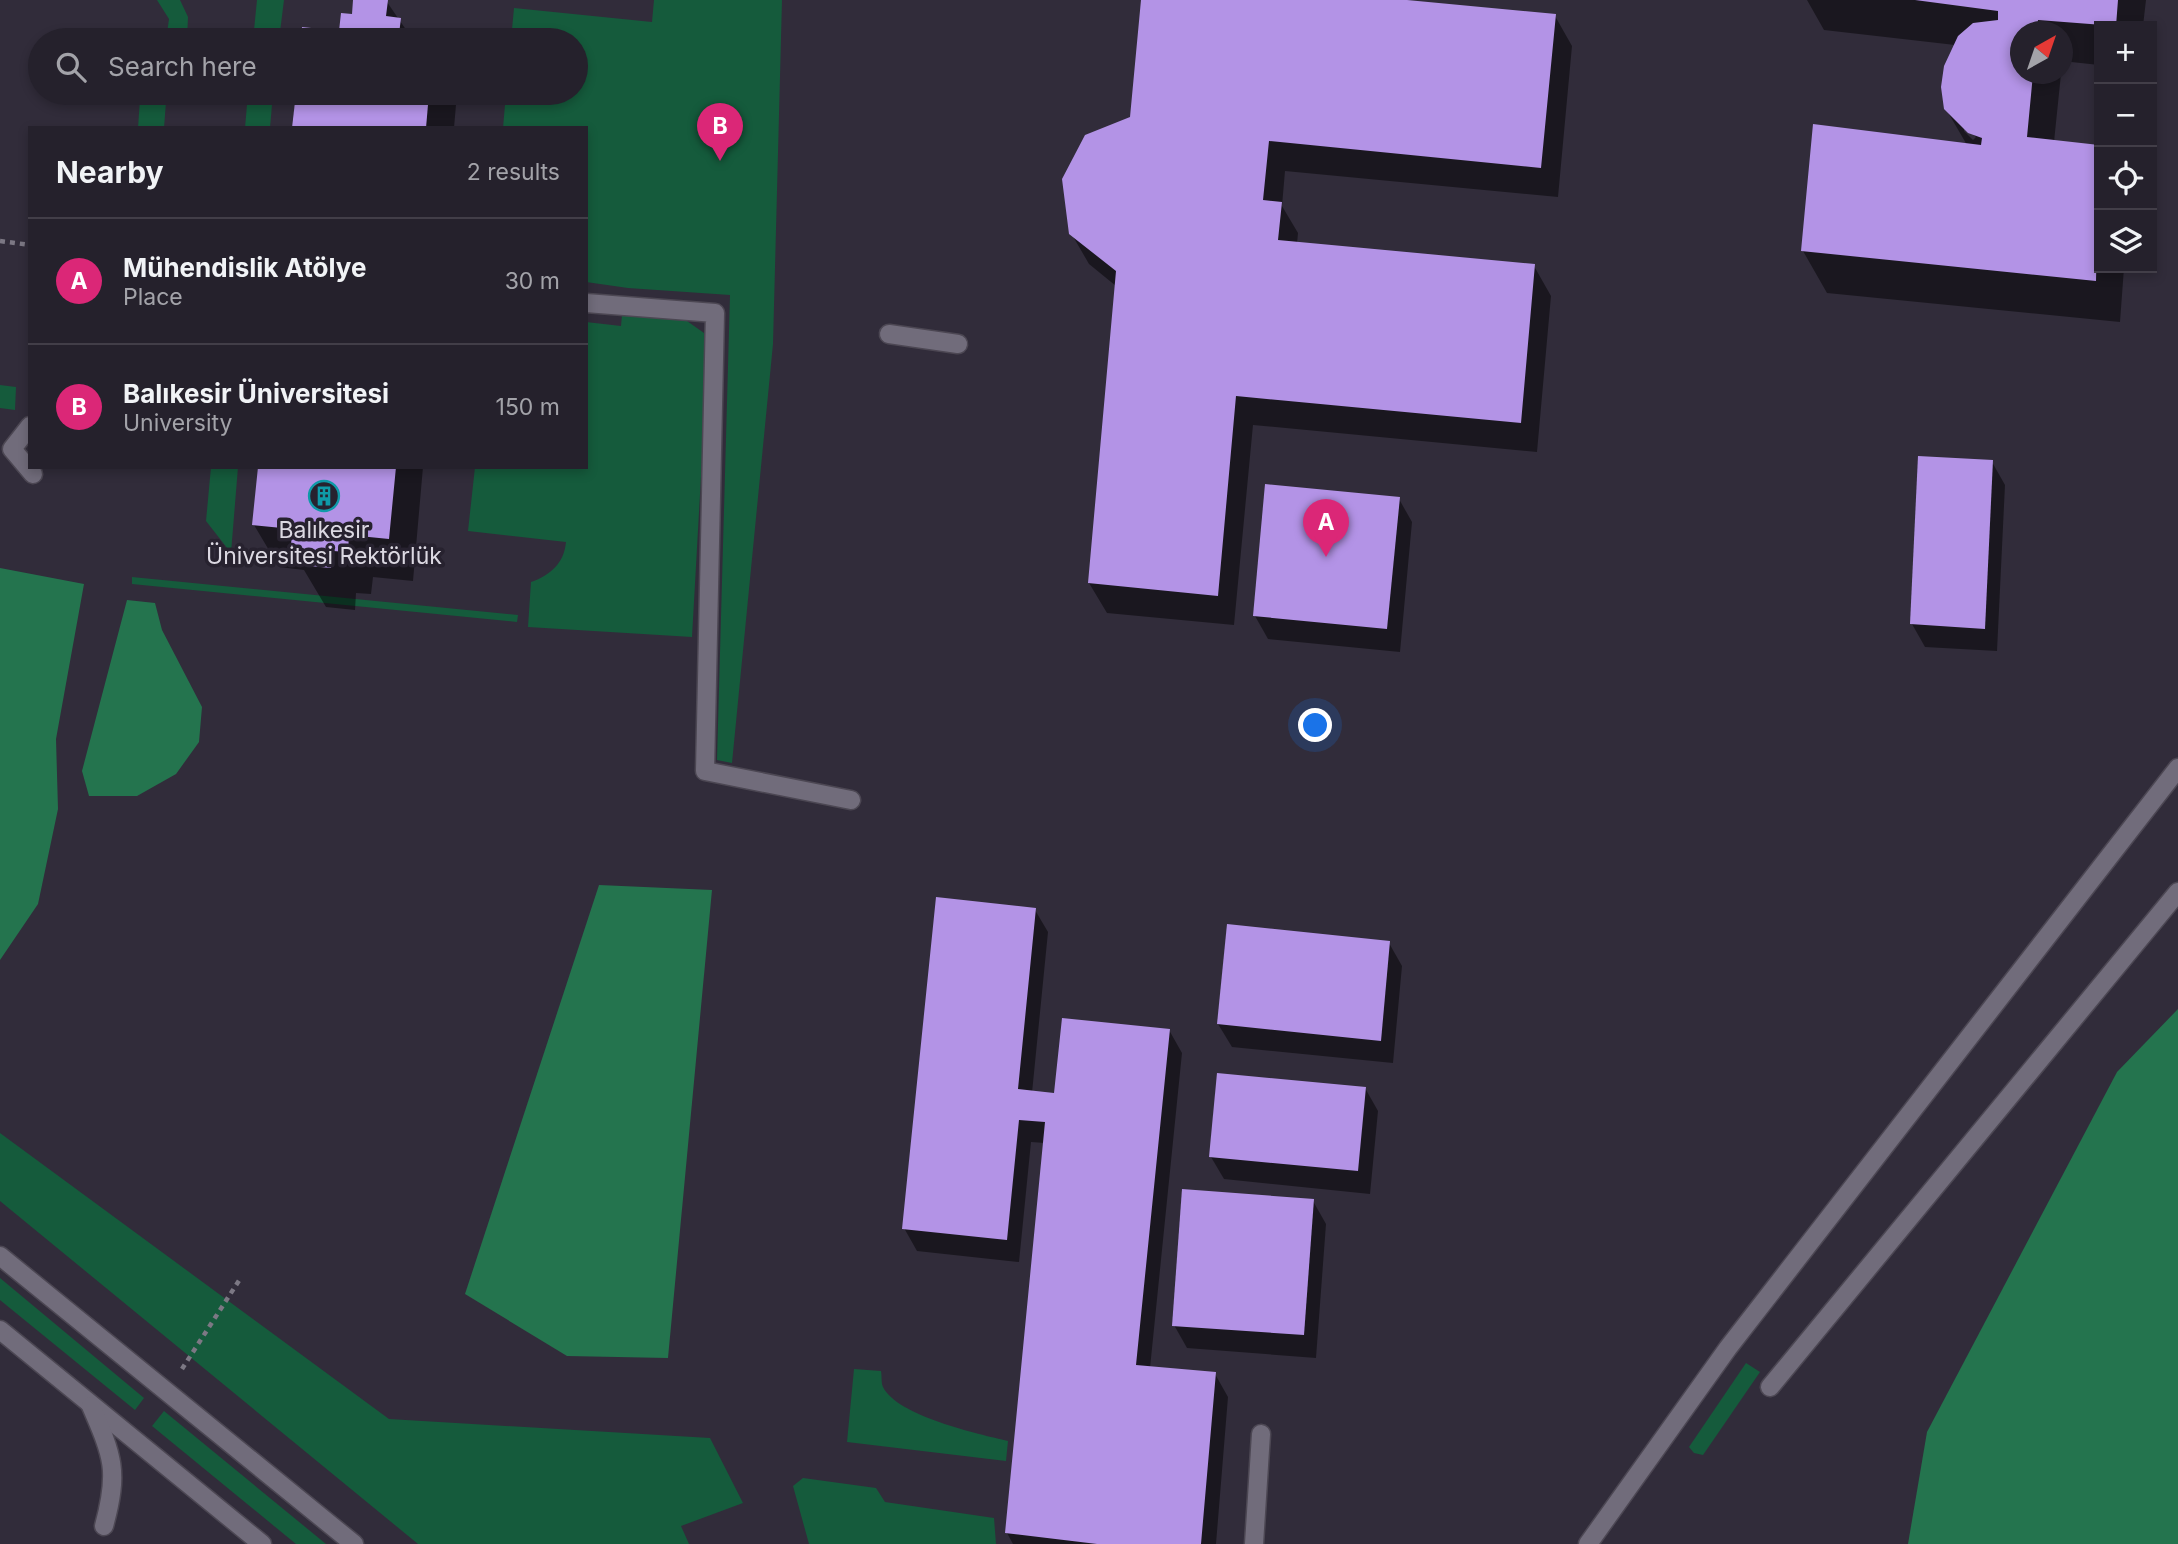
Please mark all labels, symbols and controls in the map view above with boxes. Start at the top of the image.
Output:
north arrow [2010,21,2073,84]
map controls [2094,21,2157,273]
button: + [2094,21,2157,84]
search box [28,28,588,105]
icon: search [52,48,90,86]
text: Search here [108,51,257,82]
button: − [2094,84,2157,147]
pin: B [697,103,743,161]
button: locate [2094,147,2157,210]
text: Nearby [56,154,164,190]
text: 2 results [467,158,560,186]
button: layers [2094,210,2157,273]
text: Mühendislik Atölye [123,252,367,283]
text: A [70,267,88,295]
text: 30 m [505,267,560,295]
text: Place [123,283,183,311]
text: Balıkesir Üniversitesi [123,378,389,409]
text: B [71,393,87,421]
text: 150 m [496,393,560,421]
text: University [123,409,232,437]
building icon: Balıkesir Üniversitesi Rektörlük [307,479,341,513]
pin: A [1303,499,1349,557]
place label: Balıkesir Üniversitesi Rektörlük [206,516,442,570]
your location [1298,708,1332,742]

